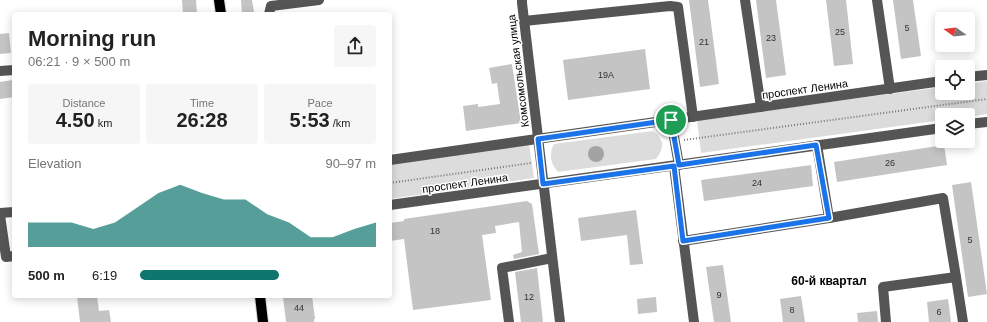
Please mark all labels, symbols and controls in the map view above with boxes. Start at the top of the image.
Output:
north arrow [935,12,975,52]
map controls [935,12,975,148]
street label: Комсомольская улица [505,13,531,128]
house number: 5 [904,23,910,33]
button: share [334,25,376,67]
text: Morning run [28,26,156,51]
house number: 25 [835,27,845,37]
house number: 23 [766,33,776,43]
house number: 21 [699,37,709,47]
text: 06:21 · 9 × 500 m [28,54,130,69]
button: locate [935,60,975,100]
house number: 19А [598,70,614,80]
street label: проспект Ленина [761,77,850,101]
text: Distance [63,97,105,109]
text: Time [190,97,214,109]
text: Pace [307,97,333,109]
pin [654,103,688,137]
button: layers [935,108,975,148]
text: 4.50 [56,109,95,131]
text: 26:28 [176,109,228,131]
text: 5:53 [290,109,330,131]
icon: arrive [660,109,682,131]
text: km [95,117,112,129]
text: /km [330,117,350,129]
text: Elevation [28,156,81,171]
text: 90–97 m [325,156,376,171]
house number: 26 [885,158,895,168]
street label: проспект Ленина [421,171,510,195]
house number: 24 [752,178,762,188]
house number: 18 [430,226,440,236]
house number: 5 [967,235,973,245]
text: 500 m [28,268,65,283]
text: 6:19 [92,268,117,283]
district label: 60-й квартал [791,274,867,288]
house number: 9 [716,290,722,300]
house number: 12 [524,292,534,302]
house number: 44 [294,303,304,313]
house number: 8 [789,305,795,315]
house number: 6 [936,307,942,317]

